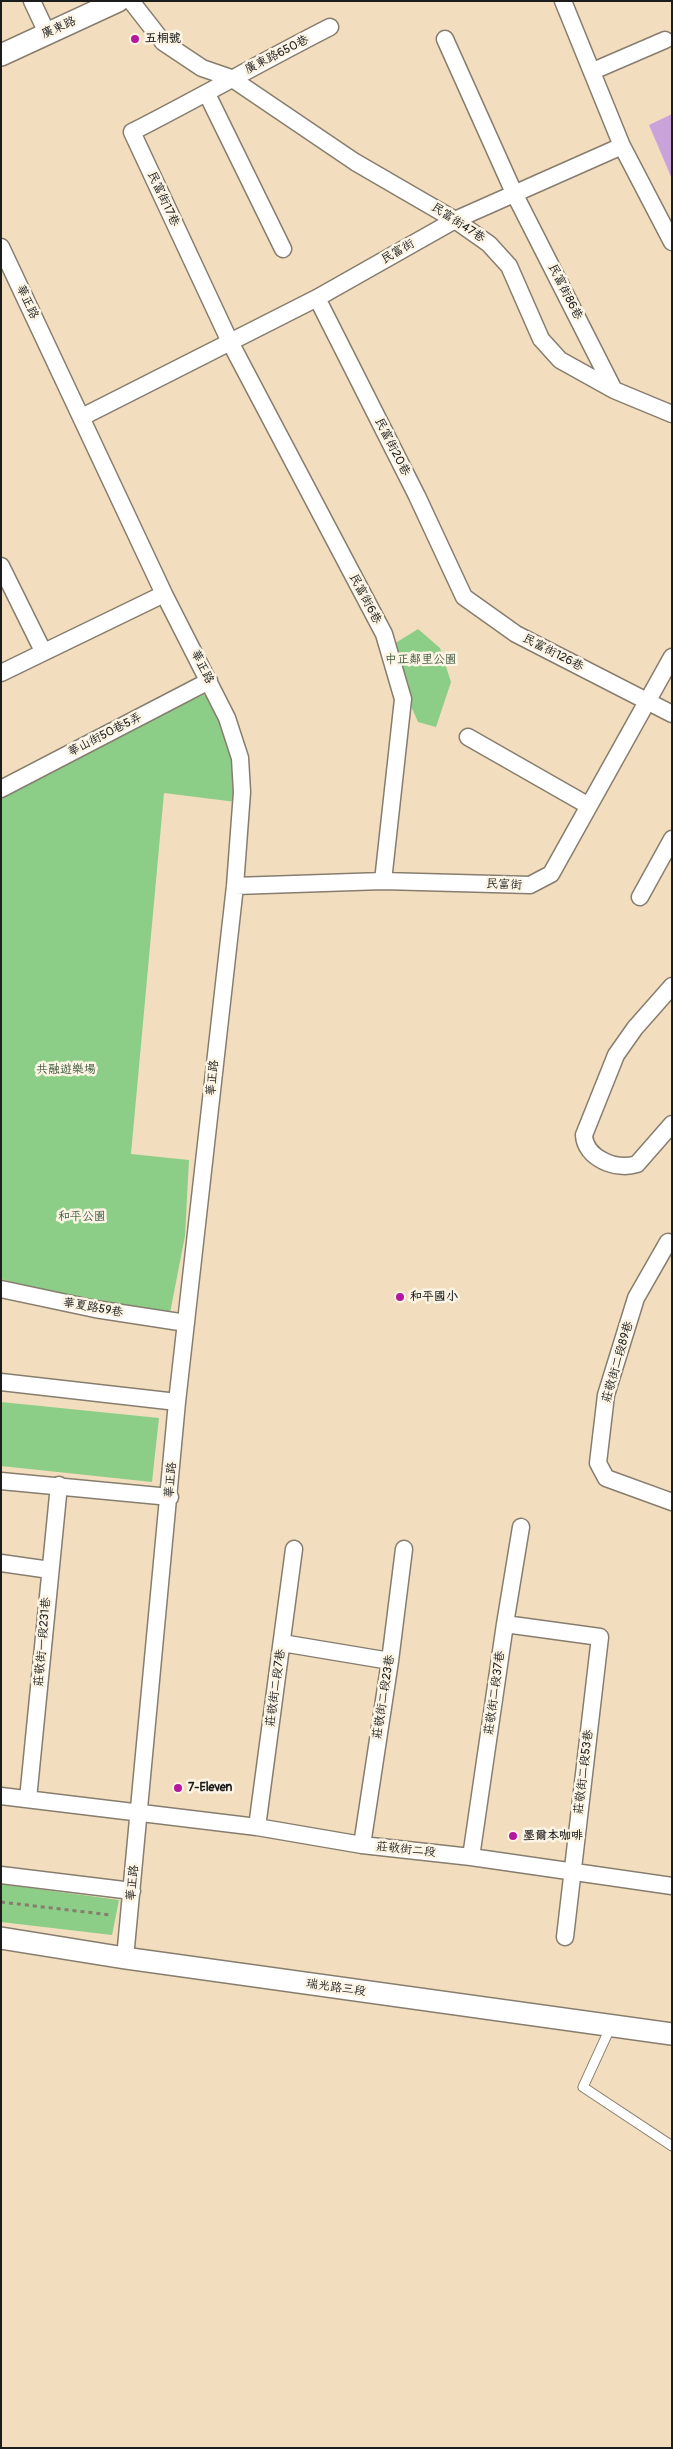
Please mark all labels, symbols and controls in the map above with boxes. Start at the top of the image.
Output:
street label: 廣東路 [40,14,78,42]
place label: 五桐號 [145,32,181,46]
marker: 五桐號 [129,33,141,45]
street label: 廣東路650巷 [243,33,311,77]
street label: 民富街17巷 [144,169,182,229]
street label: 民富街47巷 [428,200,488,246]
street label: 民富街 [379,237,417,267]
street label: 民富街86巷 [545,262,585,322]
street label: 華正路 [13,283,41,321]
street label: 民富街20巷 [371,416,413,478]
street label: 民富街6巷 [346,571,384,627]
street label: 民富街126巷 [520,632,586,674]
street label: 華正路 [187,648,217,686]
park label: 中正鄰里公園 [385,653,457,667]
street label: 華山街50巷5弄 [66,710,144,760]
street label: 民富街 [486,877,522,893]
street label: 華正路 [204,1059,222,1097]
park label: 共融遊樂場 [36,1063,96,1077]
park label: 和平公園 [58,1210,106,1224]
place label: 和平國小 [410,1290,458,1304]
marker: 和平國小 [394,1291,406,1303]
street label: 華夏路59巷 [62,1296,124,1320]
street label: 莊敬街二段89巷 [599,1320,637,1404]
street label: 華正路 [162,1461,180,1499]
street label: 莊敬街一段231巷 [32,1597,54,1687]
street label: 莊敬街二段7巷 [263,1648,289,1728]
street label: 莊敬街二段37巷 [482,1650,508,1736]
street label: 莊敬街二段23巷 [370,1654,398,1740]
street label: 莊敬街二段53巷 [572,1729,596,1815]
place label: 7-Eleven [188,1781,232,1795]
marker: 7-Eleven [172,1782,184,1794]
place label: 墨爾本咖啡 [523,1829,583,1843]
marker: 墨爾本咖啡 [507,1830,519,1842]
street label: 莊敬街二段 [375,1840,437,1860]
street label: 華正路 [124,1864,142,1902]
street label: 瑞光路三段 [305,1977,367,1999]

